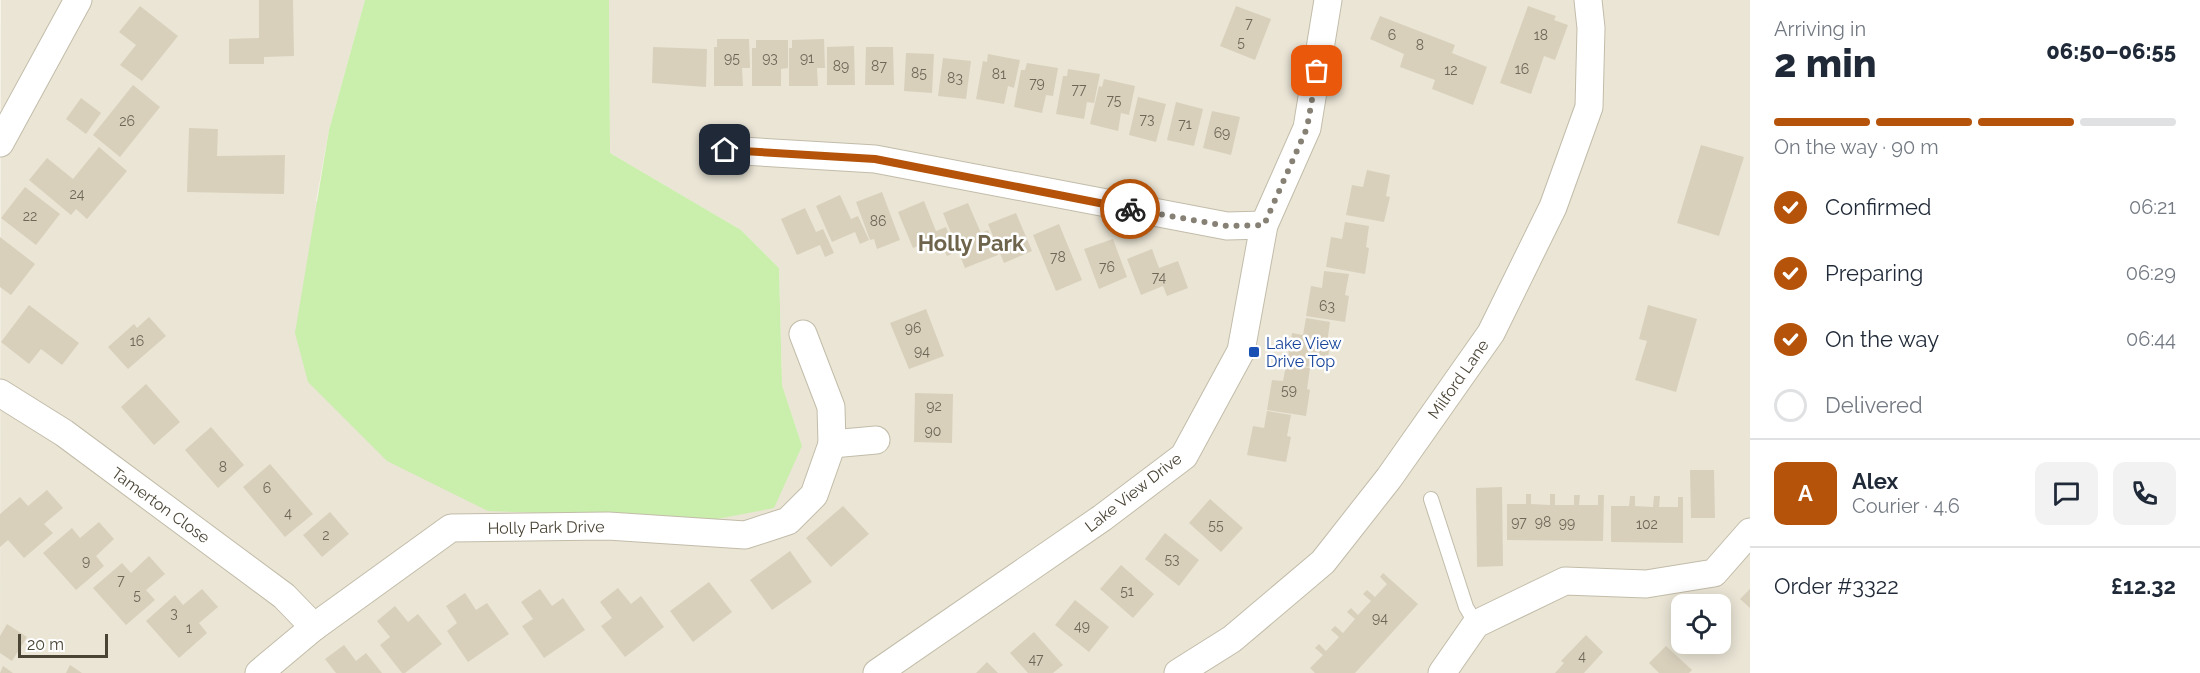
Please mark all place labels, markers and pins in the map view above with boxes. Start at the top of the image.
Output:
pin [1291,45,1342,96]
pin [699,124,750,175]
place label: Lake View Drive Top [1266,334,1342,371]
marker: Lake View Drive Top [1247,345,1261,359]

